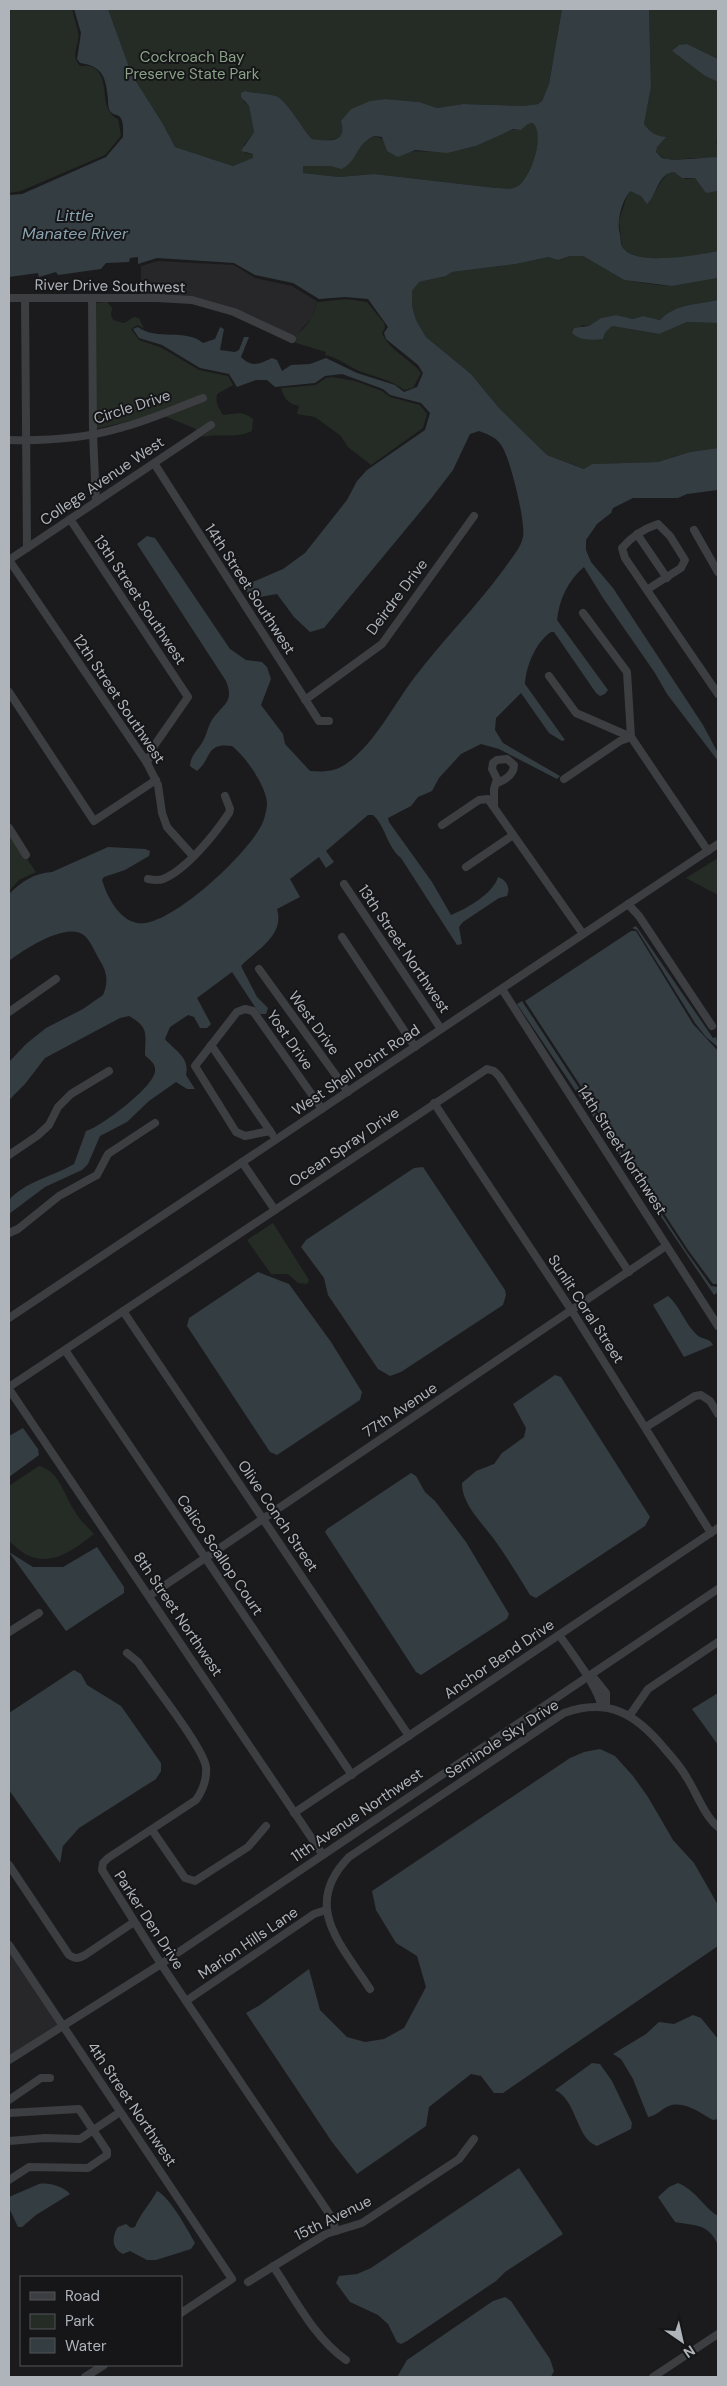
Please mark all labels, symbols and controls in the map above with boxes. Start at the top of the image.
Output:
park label: Cockroach Bay Preserve State Park [125,47,260,84]
water label: Little Manatee River [22,205,129,244]
street label: River Drive Southwest [34,275,186,297]
street label: Circle Drive [91,385,173,429]
street label: College Avenue West [36,432,168,530]
street label: 14th Street Southwest [200,520,300,658]
street label: 13th Street Southwest [89,531,191,669]
street label: Deirdre Drive [362,555,432,639]
street label: 12th Street Southwest [68,630,170,768]
street label: 13th Street Northwest [354,881,454,1017]
street label: West Drive [284,987,344,1059]
street label: Yost Drive [262,1006,318,1074]
street label: West Shell Point Road [288,1020,424,1120]
street label: 14th Street Northwest [573,1081,672,1219]
street label: Ocean Spray Drive [285,1103,403,1191]
street label: Sunlit Coral Street [543,1251,629,1367]
street label: 77th Avenue [359,1378,441,1442]
street label: Olive Conch Street [233,1456,323,1576]
street label: Calico Scallop Court [172,1491,268,1619]
street label: 8th Street Northwest [129,1548,227,1680]
street label: Anchor Bend Drive [440,1615,558,1703]
street label: Seminole Sky Drive [441,1695,563,1783]
street label: 11th Avenue Northwest [287,1763,427,1867]
street label: Parker Den Drive [110,1867,188,1973]
street label: Marion Hills Lane [194,1902,302,1984]
street label: 4th Street Northwest [83,2038,181,2170]
street label: 15th Avenue [291,2191,375,2245]
legend [20,2276,182,2366]
text: Road [65,2286,100,2306]
text: Park [65,2311,95,2331]
north arrow [657,2316,707,2366]
text: Water [65,2336,107,2356]
text: N [680,2341,699,2362]

